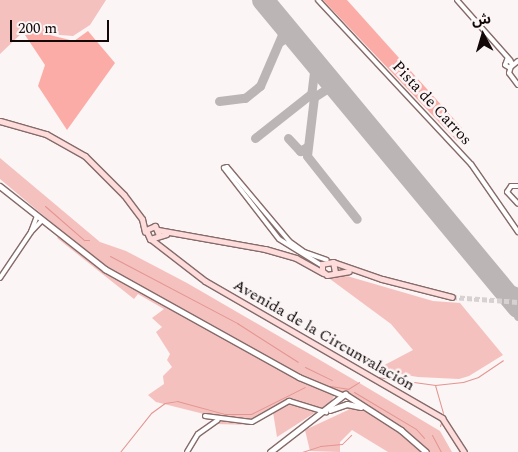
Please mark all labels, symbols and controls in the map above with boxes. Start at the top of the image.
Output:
text: ش [471,8,492,31]
scale bar [12,10,111,42]
north arrow [458,10,508,60]
text: 200 m [18,17,57,40]
street label: Pista de Carros [388,57,476,149]
street label: Avenida de la Circunvalación [230,275,418,395]

